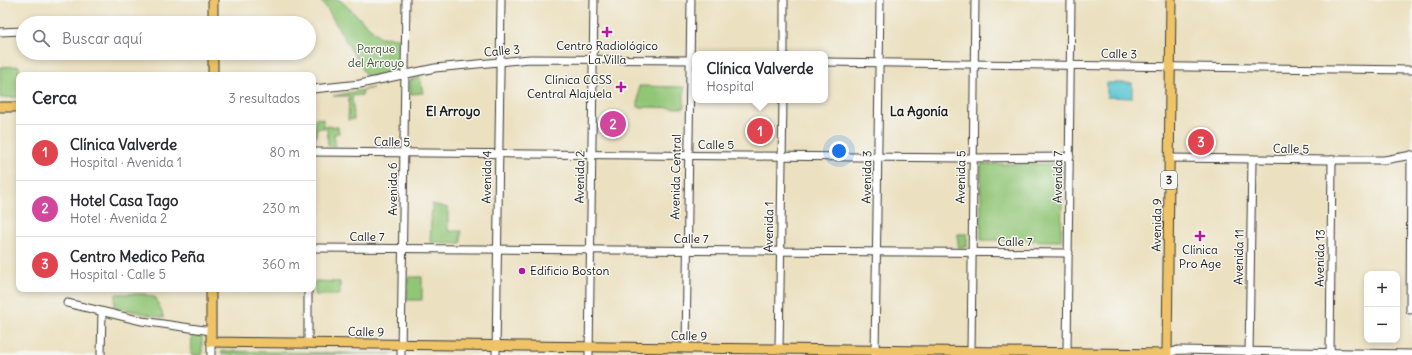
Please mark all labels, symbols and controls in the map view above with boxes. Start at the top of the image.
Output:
search box [16,16,316,60]
marker: Centro Radiológico La Villa [601,26,613,38]
icon: search [30,27,52,49]
text: Buscar aquí [62,29,142,48]
place label: Centro Radiológico La Villa [556,38,658,67]
park label: Parque del Arroyo [348,41,405,70]
street label: Calle 3 [483,41,521,60]
street label: Calle 3 [1101,46,1137,61]
popup [692,51,828,103]
text: Clínica Valverde [706,59,814,78]
place label: Clínica CCSS Central Alajuela [527,72,612,101]
text: Hospital [706,78,754,95]
marker: Clínica CCSS Central Alajuela [615,81,627,93]
text: Cerca [32,87,77,109]
text: 3 resultados [229,90,300,107]
district label: El Arroyo [426,103,480,120]
district label: La Agonía [890,103,949,120]
pin: 2 [600,109,626,139]
pin: 1 [747,116,773,146]
pin: 3 [1188,127,1214,157]
street label: Calle 5 [374,134,410,149]
street label: Avenida Central [667,134,684,220]
text: Clínica Valverde [70,135,177,154]
street label: Calle 5 [698,137,734,152]
your location [829,141,849,161]
street label: Calle 5 [1273,141,1309,156]
text: 1 [42,144,48,161]
text: 80 m [269,144,300,161]
street label: Avenida 4 [479,150,494,204]
street label: Avenida 2 [572,150,587,204]
street label: Avenida 3 [859,150,874,204]
street label: Avenida 5 [953,150,968,204]
street label: Avenida 7 [1050,151,1065,203]
text: Hospital · Avenida 1 [70,154,182,171]
street label: Avenida 6 [385,162,400,216]
road number: 3 [1161,171,1177,189]
text: Hotel Casa Tago [70,191,178,210]
street label: Avenida 9 [1149,198,1164,252]
text: 2 [41,200,49,217]
text: 230 m [262,200,300,217]
street label: Avenida 1 [761,201,776,253]
text: Hotel · Avenida 2 [70,210,167,227]
street label: Calle 7 [349,229,385,244]
street label: Avenida 11 [1231,229,1246,285]
street label: Avenida 13 [1311,229,1328,287]
marker: Clínica Pro Age [1194,230,1206,242]
street label: Calle 7 [673,231,709,246]
street label: Calle 7 [997,234,1033,249]
place label: Clínica Pro Age [1179,242,1221,271]
text: Centro Medico Peña [70,247,205,266]
text: 3 [41,256,49,273]
text: 360 m [262,256,300,273]
place label: Edificio Boston [530,263,609,278]
text: Hospital · Calle 5 [70,266,166,283]
marker: Edificio Boston [517,266,527,276]
map controls [1364,271,1400,343]
button: + [1364,271,1400,307]
button: − [1364,307,1400,343]
street label: Calle 9 [348,324,384,339]
street label: Calle 9 [671,328,707,343]

